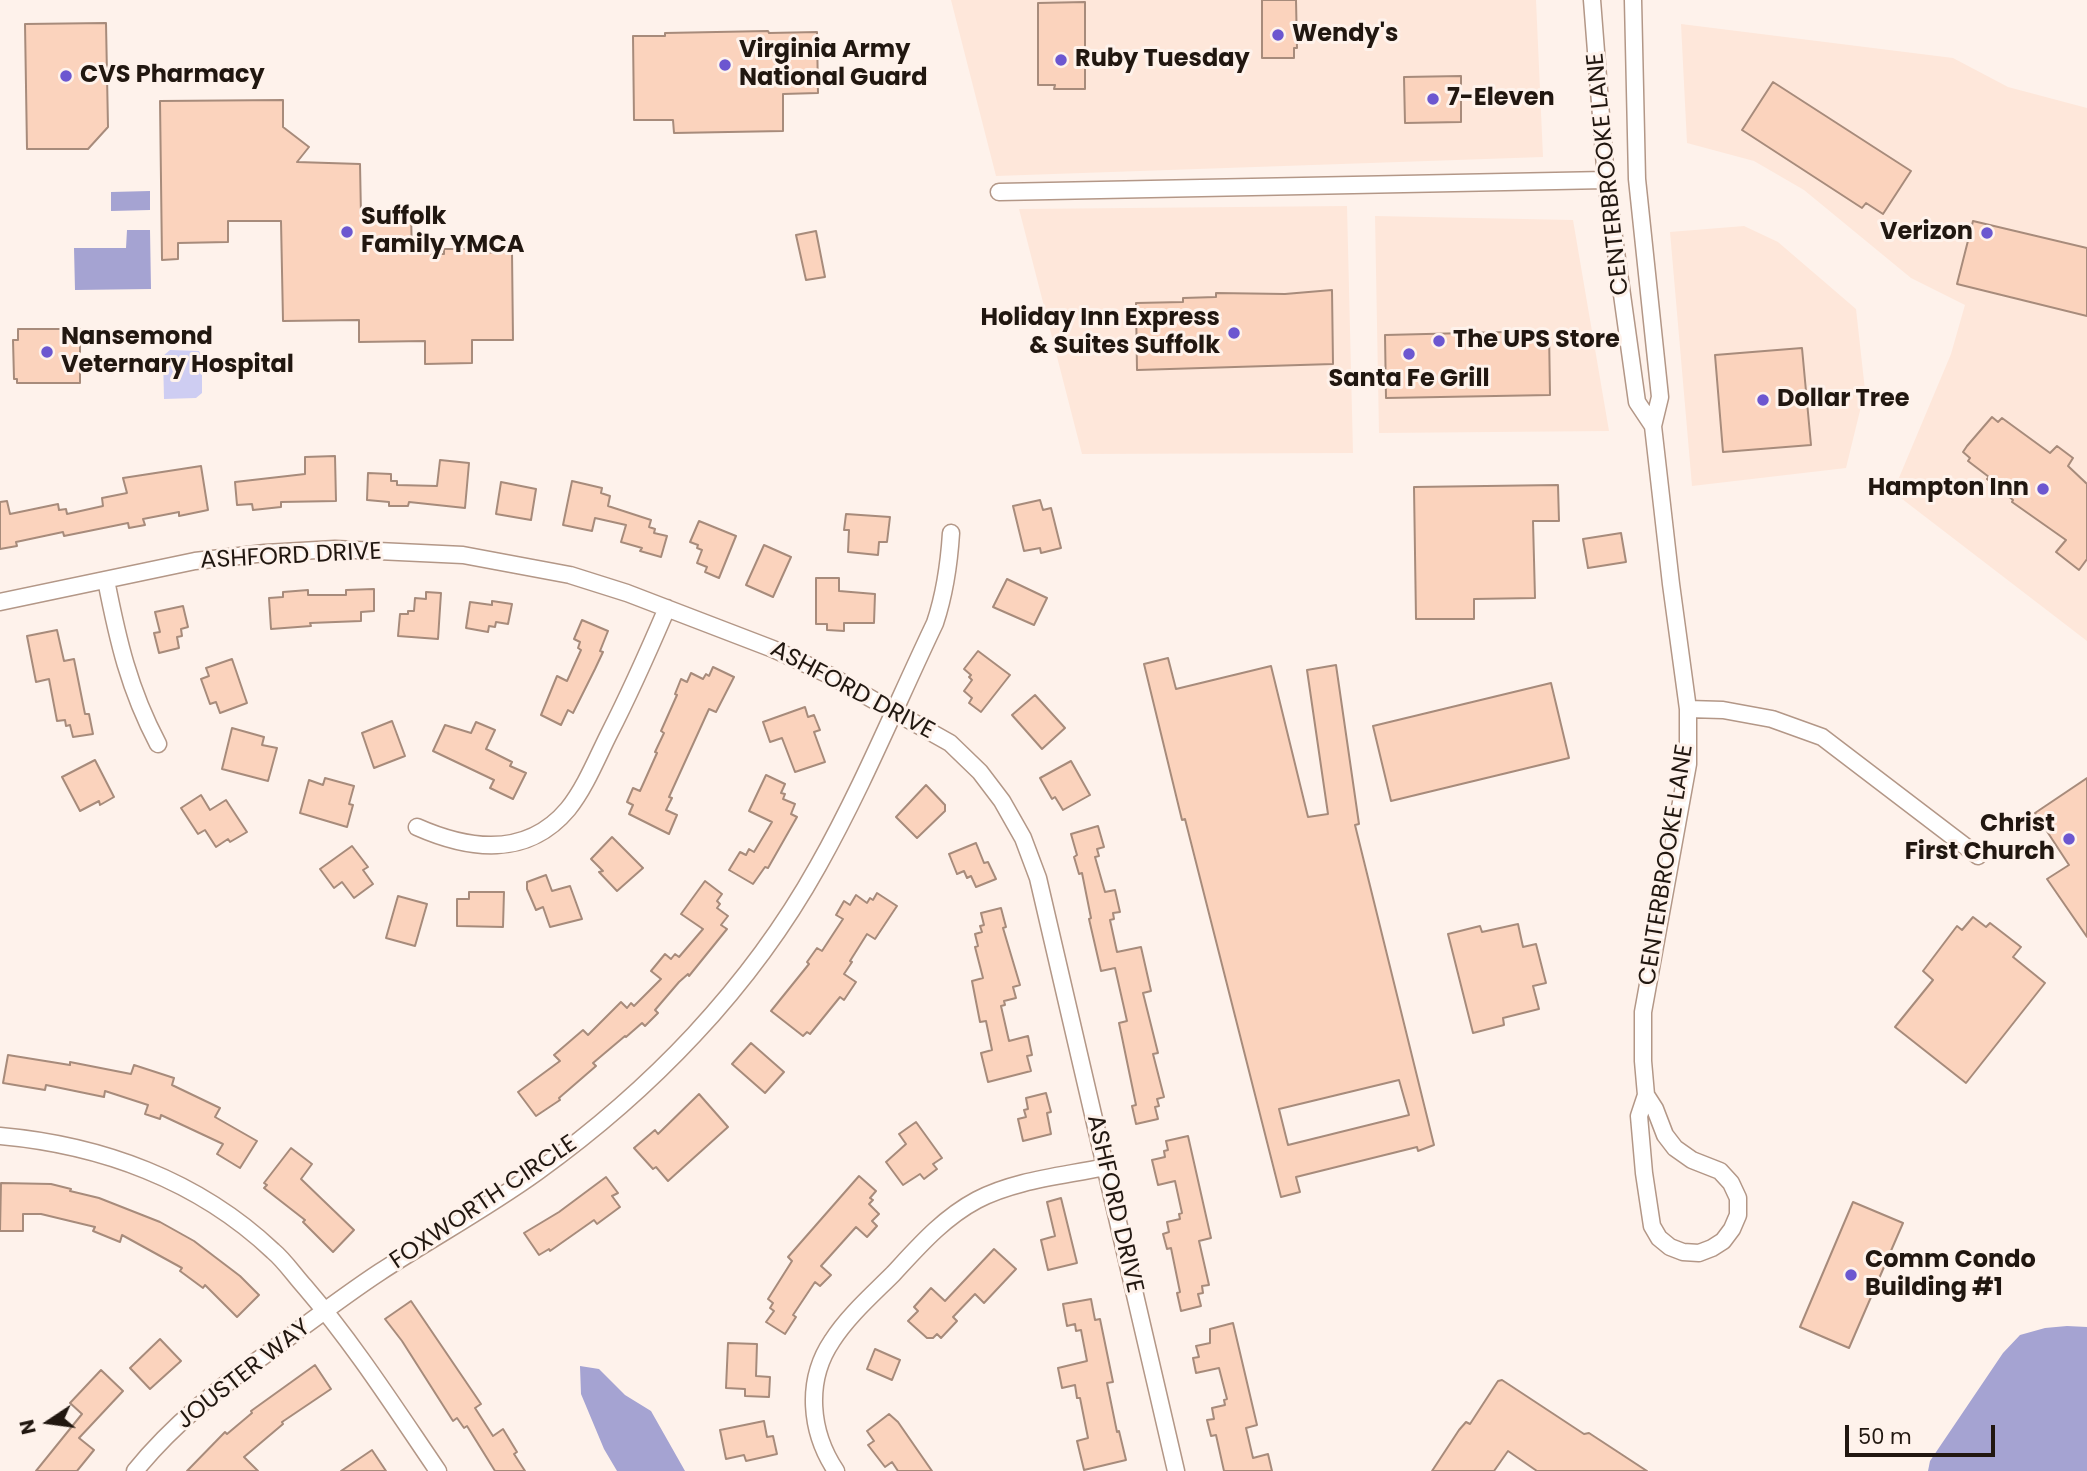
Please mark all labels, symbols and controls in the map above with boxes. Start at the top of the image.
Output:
place label: Wendy's [1292,21,1398,49]
marker: Wendy's [1270,27,1286,43]
place label: Virginia Army National Guard [739,37,927,93]
place label: Ruby Tuesday [1075,46,1250,74]
street label: CENTERBROOKE LANE [1582,51,1636,297]
marker: Ruby Tuesday [1053,52,1069,68]
marker: Virginia Army National Guard [717,57,733,73]
place label: CVS Pharmacy [80,62,265,90]
marker: CVS Pharmacy [58,68,74,84]
place label: 7-Eleven [1447,85,1555,113]
marker: 7-Eleven [1425,91,1441,107]
place label: Suffolk Family YMCA [361,204,524,260]
place label: Verizon [1880,219,1973,247]
marker: Suffolk Family YMCA [339,224,355,240]
marker: Verizon [1979,225,1995,241]
place label: Holiday Inn Express & Suites Suffolk [980,305,1220,361]
place label: Nansemond Veternary Hospital [61,324,294,380]
marker: Holiday Inn Express & Suites Suffolk [1226,325,1242,341]
place label: The UPS Store [1453,327,1620,355]
marker: The UPS Store [1431,333,1447,349]
marker: Nansemond Veternary Hospital [39,344,55,360]
marker: Santa Fe Grill [1401,346,1417,362]
place label: Santa Fe Grill [1328,366,1490,394]
place label: Dollar Tree [1777,386,1910,414]
marker: Dollar Tree [1755,392,1771,408]
place label: Hampton Inn [1868,475,2029,503]
marker: Hampton Inn [2035,481,2051,497]
street label: ASHFORD DRIVE [199,538,383,576]
street label: ASHFORD DRIVE [765,636,939,746]
street label: CENTERBROOKE LANE [1634,743,1700,987]
place label: Christ First Church [1905,811,2055,867]
marker: Christ First Church [2061,831,2077,847]
street label: ASHFORD DRIVE [1080,1112,1148,1296]
street label: FOXWORTH CIRCLE [385,1130,583,1276]
place label: Comm Condo Building #1 [1865,1247,2036,1303]
marker: Comm Condo Building #1 [1843,1267,1859,1283]
street label: JOUSTER WAY [171,1314,317,1436]
north arrow [14,1387,84,1457]
scale bar [1849,1412,2000,1456]
text: N [13,1417,43,1437]
text: 50 m [1858,1422,1912,1451]

